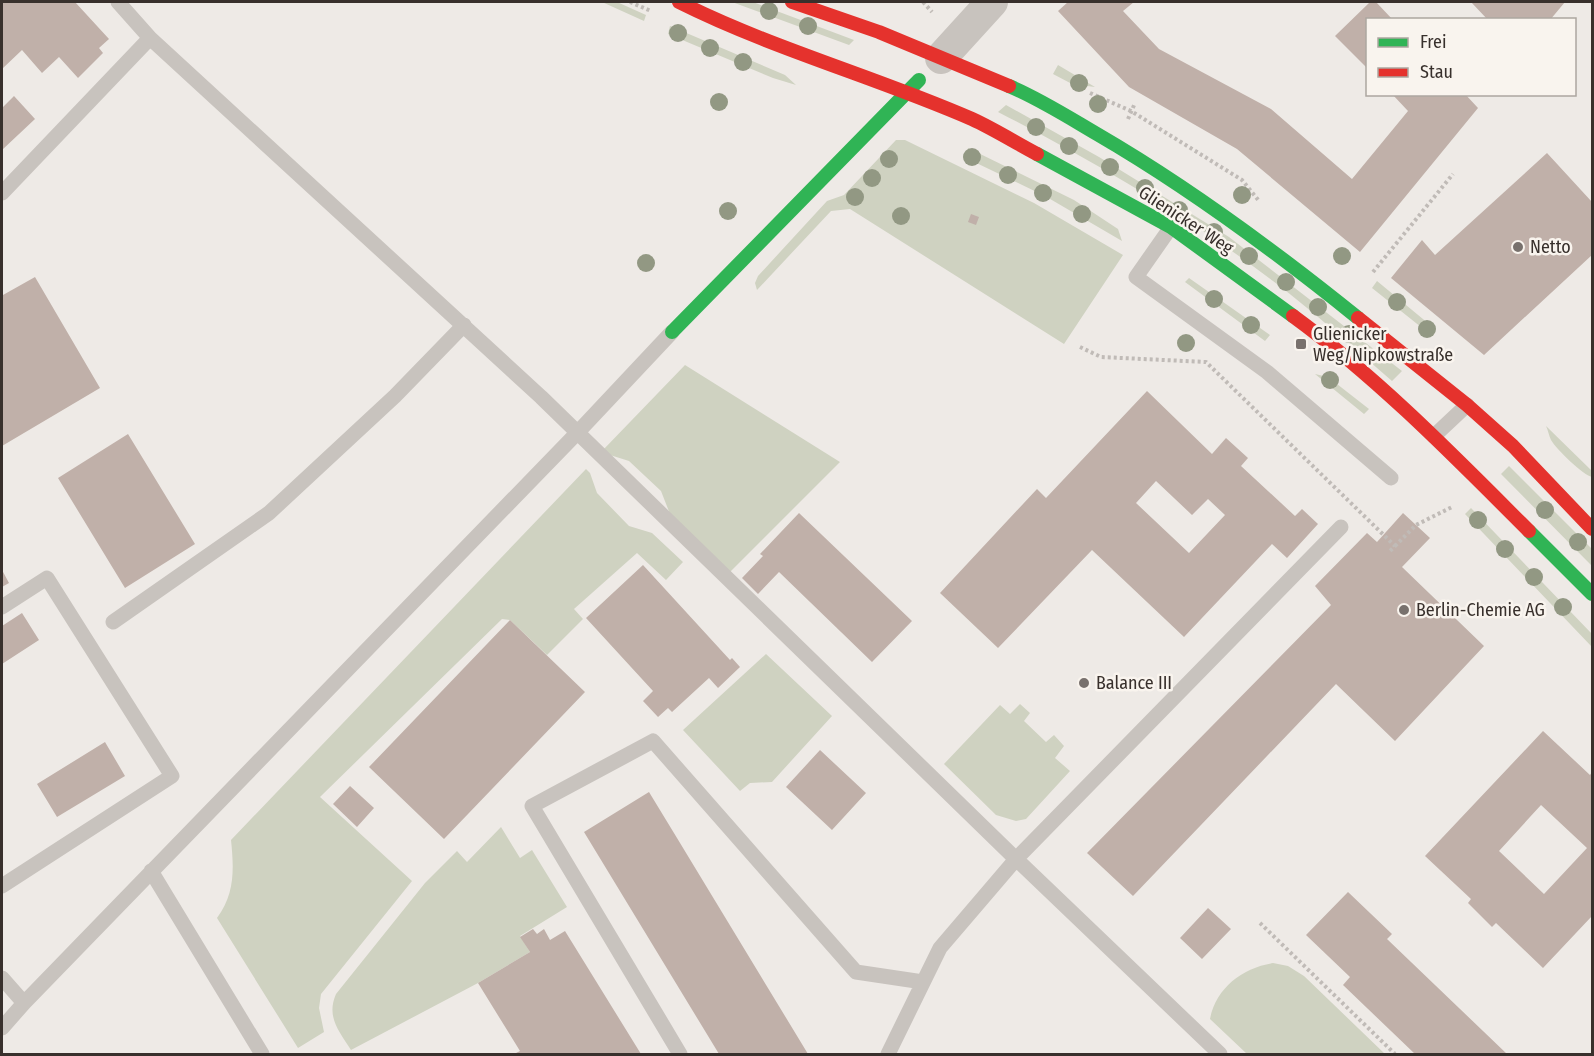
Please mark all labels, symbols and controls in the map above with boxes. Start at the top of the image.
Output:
legend [1366,18,1576,96]
text: Frei [1420,31,1446,53]
text: Stau [1420,61,1453,83]
street label: Glienicker Weg [1135,181,1238,259]
place label: Netto [1530,236,1571,258]
marker: Netto [1511,240,1525,254]
place label: Glienicker Weg/Nipkowstraße [1313,323,1453,366]
marker: Glienicker Weg/Nipkowstraße [1294,337,1308,351]
place label: Berlin-Chemie AG [1416,599,1545,621]
marker: Berlin-Chemie AG [1397,603,1411,617]
place label: Balance III [1096,672,1172,694]
marker: Balance III [1077,676,1091,690]

